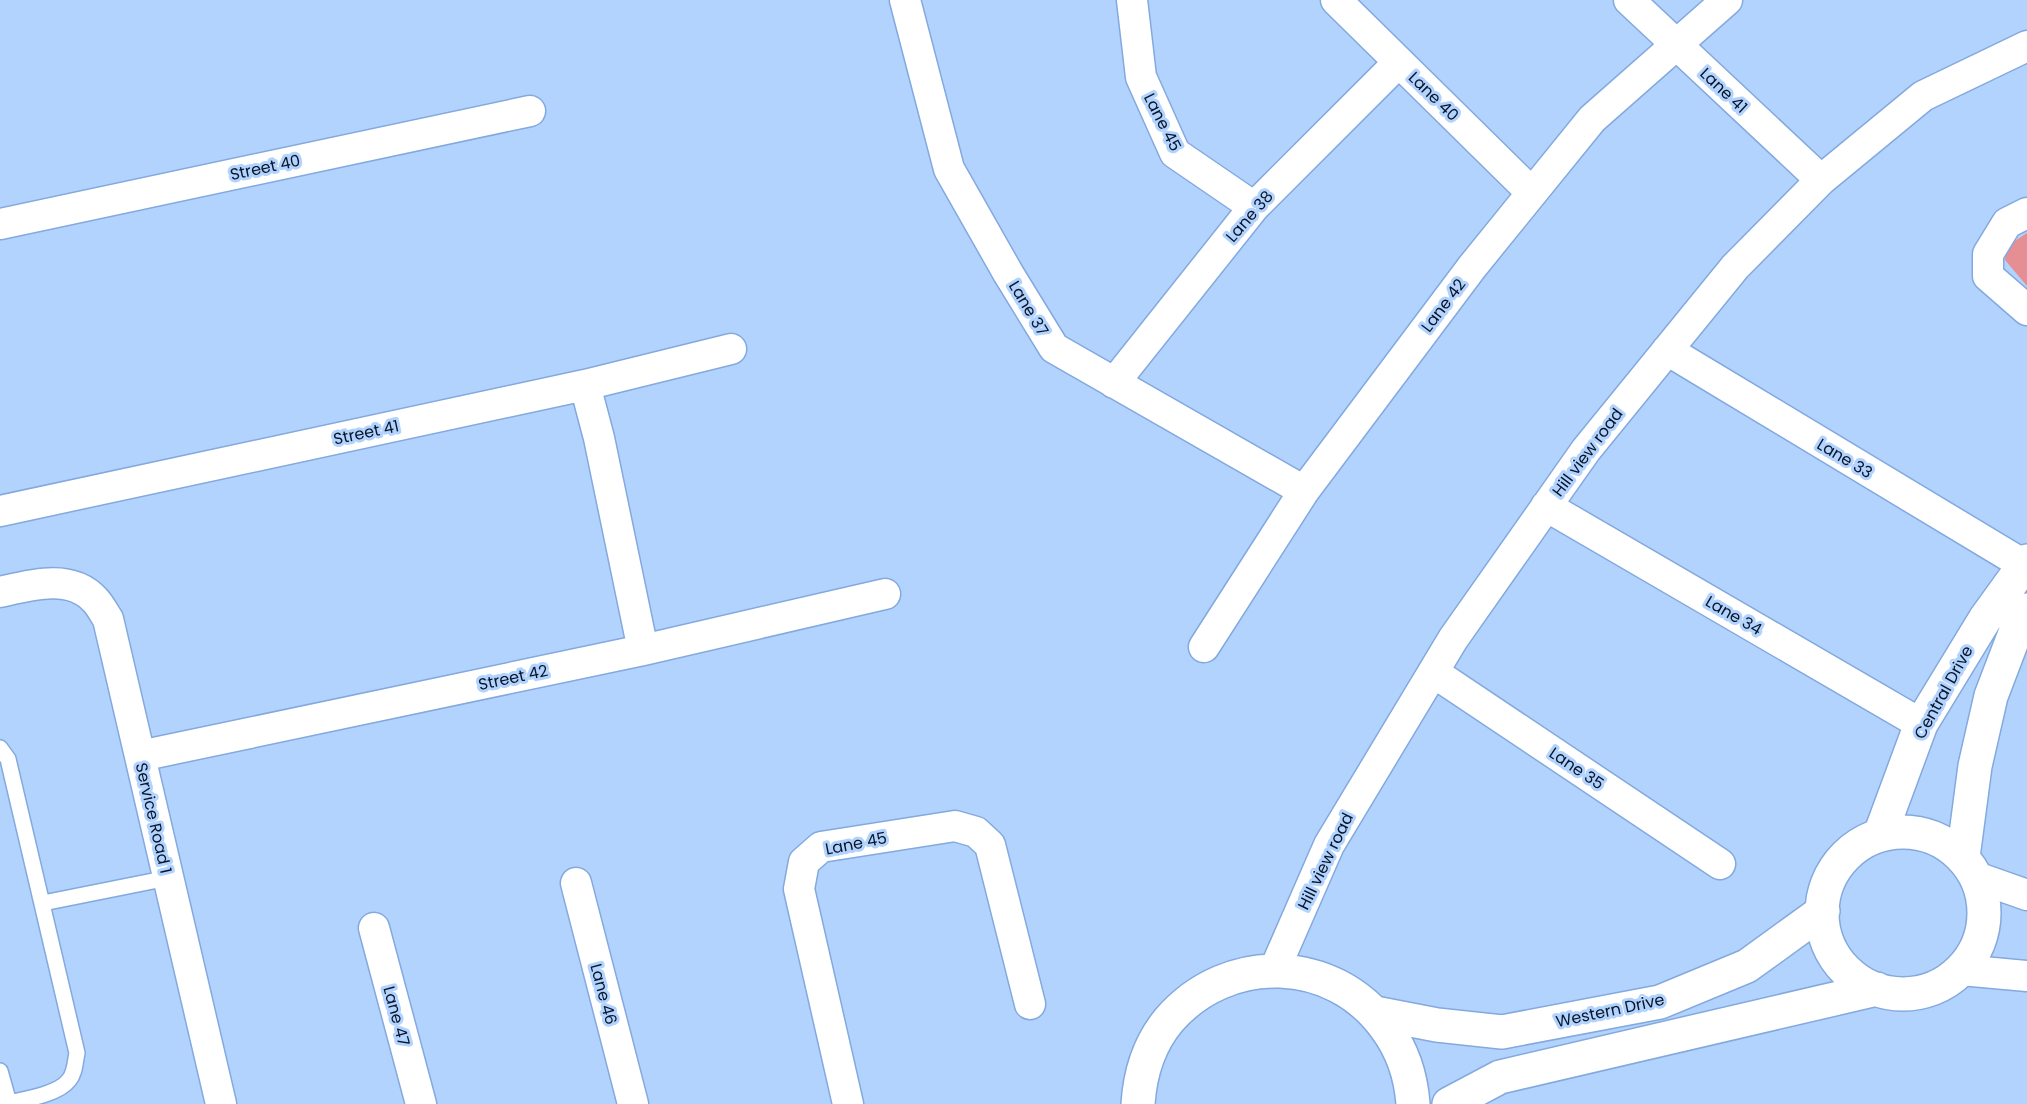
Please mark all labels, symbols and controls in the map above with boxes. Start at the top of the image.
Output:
street label: Lane 41 [1695,62,1752,118]
street label: Lane 40 [1403,66,1464,126]
street label: Lane 45 [1138,89,1187,155]
street label: Street 40 [228,149,302,186]
street label: Lane 38 [1220,186,1278,247]
street label: Lane 42 [1416,274,1471,337]
street label: Lane 37 [1003,276,1054,340]
street label: Hill view road [1547,403,1628,501]
street label: Street 41 [331,414,401,451]
street label: Lane 33 [1813,433,1877,484]
street label: Lane 34 [1701,590,1766,641]
street label: Central Drive [1908,641,1979,743]
street label: Street 42 [476,659,550,696]
street label: Lane 35 [1545,742,1609,795]
street label: Service Road 1 [130,760,177,876]
street label: Hill view road [1292,809,1359,914]
street label: Lane 45 [823,826,889,861]
street label: Lane 46 [584,961,623,1027]
street label: Lane 47 [378,984,416,1049]
street label: Western Drive [1554,988,1666,1033]

